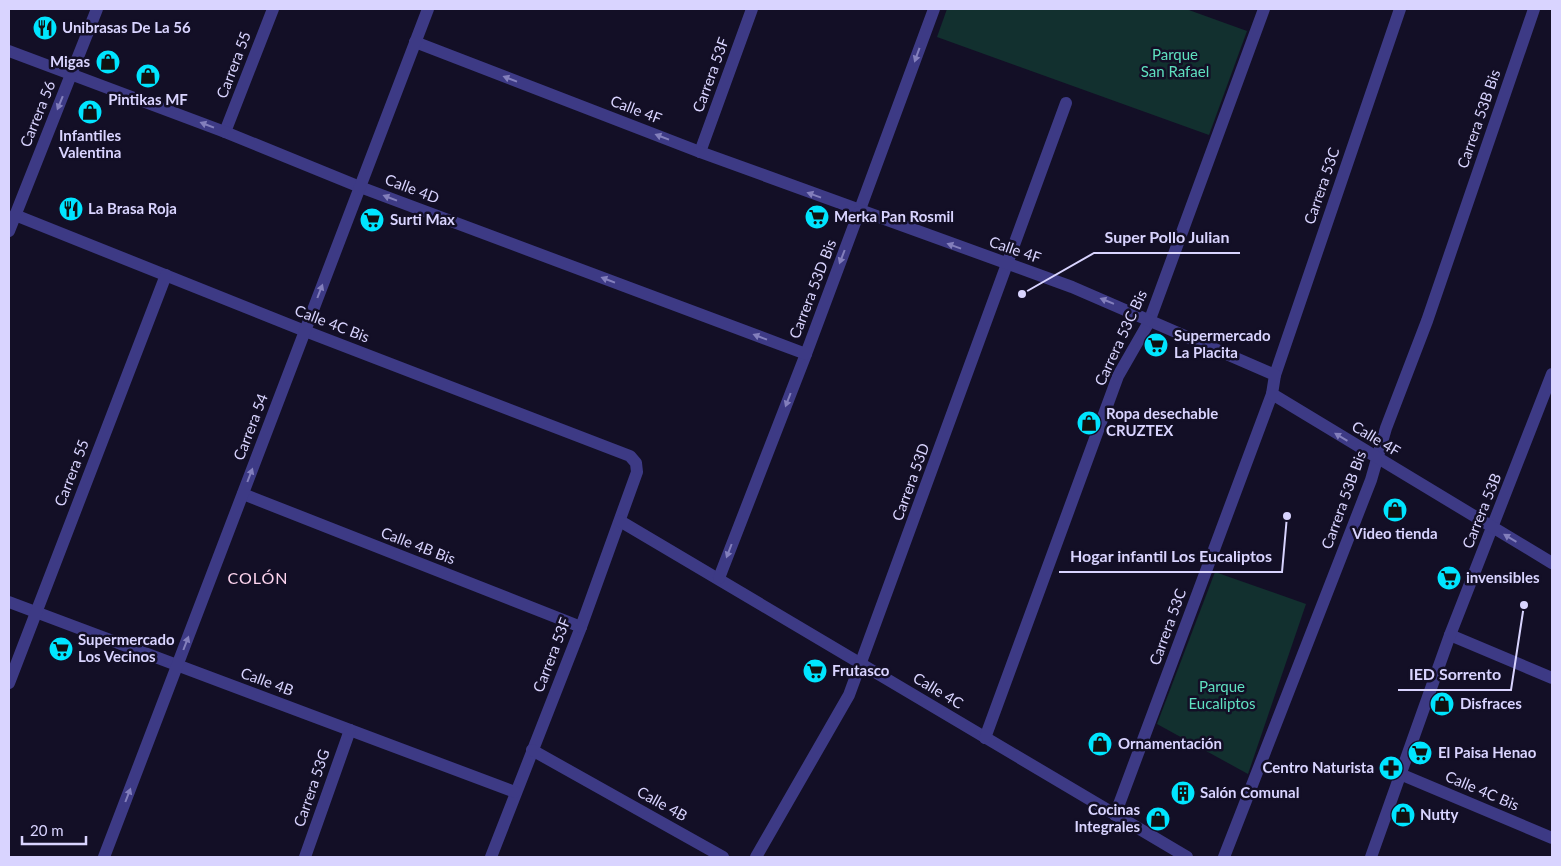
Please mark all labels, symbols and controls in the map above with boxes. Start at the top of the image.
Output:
restaurant icon: Unibrasas De La 56 [32,15,58,41]
place label: Unibrasas De La 56 [62,18,191,36]
street label: Carrera 55 [212,29,254,101]
street label: Carrera 53F [688,35,732,115]
park label: Parque San Rafael [1141,45,1209,80]
one-way arrow [913,47,920,62]
shop icon: Migas [95,49,121,75]
place label: Migas [50,52,90,70]
shop icon: Pintikas MF [135,63,161,89]
street label: Carrera 53B Bis [1453,67,1503,170]
one-way arrow [502,75,517,83]
street label: Carrera 56 [16,78,59,149]
place label: Pintikas MF [108,90,188,108]
street label: Calle 4F [608,91,665,127]
one-way arrow [55,96,63,110]
shop icon: Infantiles Valentina [77,99,103,125]
one-way arrow [200,121,214,129]
place label: Infantiles Valentina [58,126,121,161]
one-way arrow [654,133,669,141]
street label: Carrera 53C [1300,145,1343,226]
street label: Calle 4D [383,170,442,207]
one-way arrow [806,191,821,199]
one-way arrow [383,194,398,201]
restaurant icon: La Brasa Roja [58,196,84,222]
place label: La Brasa Roja [88,199,177,217]
supermarket icon: Merka Pan Rosmil [804,204,830,230]
supermarket icon: Surti Max [359,207,385,233]
place label: Merka Pan Rosmil [834,207,954,225]
place label: Surti Max [390,210,455,228]
callout: Super Pollo Julian [1094,222,1240,253]
text: Super Pollo Julian [1105,227,1229,246]
street label: Calle 4F [987,232,1044,266]
street label: Carrera 53D Bis [785,236,839,341]
one-way arrow [946,242,961,250]
one-way arrow [838,250,846,265]
one-way arrow [600,276,615,284]
one-way arrow [317,284,325,298]
street label: Carrera 53C Bis [1090,287,1150,388]
one-way arrow [1100,296,1114,304]
street label: Calle 4C Bis [292,301,372,346]
place label: Supermercado La Placita [1174,326,1271,361]
supermarket icon: Supermercado La Placita [1143,332,1169,358]
one-way arrow [752,333,767,341]
street label: Carrera 54 [229,390,271,463]
one-way arrow [784,392,791,407]
place label: Ropa desechable CRUZTEX [1106,404,1218,439]
shop icon: Ropa desechable CRUZTEX [1076,410,1102,436]
street label: Calle 4F [1349,417,1404,460]
one-way arrow [1335,432,1348,441]
street label: Carrera 55 [50,437,92,509]
street label: Carrera 53D [888,440,932,523]
street label: Carrera 53B Bis [1317,448,1369,551]
one-way arrow [246,467,254,482]
street label: Carrera 53B [1458,470,1504,551]
shop icon: Video tienda [1382,497,1408,523]
street label: Calle 4B Bis [379,523,458,567]
place label: Video tienda [1351,524,1438,542]
one-way arrow [1504,534,1517,543]
callout: Hogar infantil Los Eucaliptos [1059,541,1282,572]
one-way arrow [725,544,733,558]
text: Hogar infantil Los Eucaliptos [1070,546,1272,565]
supermarket icon: invensibles [1436,565,1462,591]
district label: COLÓN [228,568,288,587]
place label: invensibles [1466,568,1540,586]
street label: Carrera 53C [1145,586,1189,667]
street label: Carrera 53F [529,615,574,695]
place label: Supermercado Los Vecinos [78,630,175,665]
supermarket icon: Supermercado Los Vecinos [48,636,74,662]
one-way arrow [183,636,190,651]
supermarket icon: Frutasco [802,658,828,684]
callout: IED Sorrento [1398,659,1511,690]
place label: Frutasco [832,661,890,679]
street label: Calle 4B [239,663,296,699]
text: IED Sorrento [1409,664,1501,683]
street label: Calle 4C [910,668,967,712]
park label: Parque Eucaliptos [1188,677,1256,712]
shop icon: Disfraces [1429,691,1455,717]
place label: Disfraces [1460,694,1522,712]
shop icon: Ornamentación [1087,731,1113,757]
place label: Ornamentación [1118,734,1222,752]
supermarket icon: El Paisa Henao [1407,740,1433,766]
place label: El Paisa Henao [1438,743,1537,761]
street label: Carrera 53G [289,746,333,829]
pharmacy icon: Centro Naturista [1378,755,1404,781]
place label: Centro Naturista [1263,758,1374,776]
street label: Calle 4C Bis [1443,766,1522,814]
building icon: Salón Comunal [1170,780,1196,806]
street label: Calle 4B [634,782,691,824]
place label: Salón Comunal [1200,783,1299,801]
one-way arrow [125,788,132,803]
place label: Cocinas Integrales [1074,800,1140,835]
shop icon: Nutty [1390,802,1416,828]
place label: Nutty [1420,805,1458,823]
shop icon: Cocinas Integrales [1145,806,1171,832]
scale bar [22,814,86,846]
text: 20 m [30,821,64,839]

